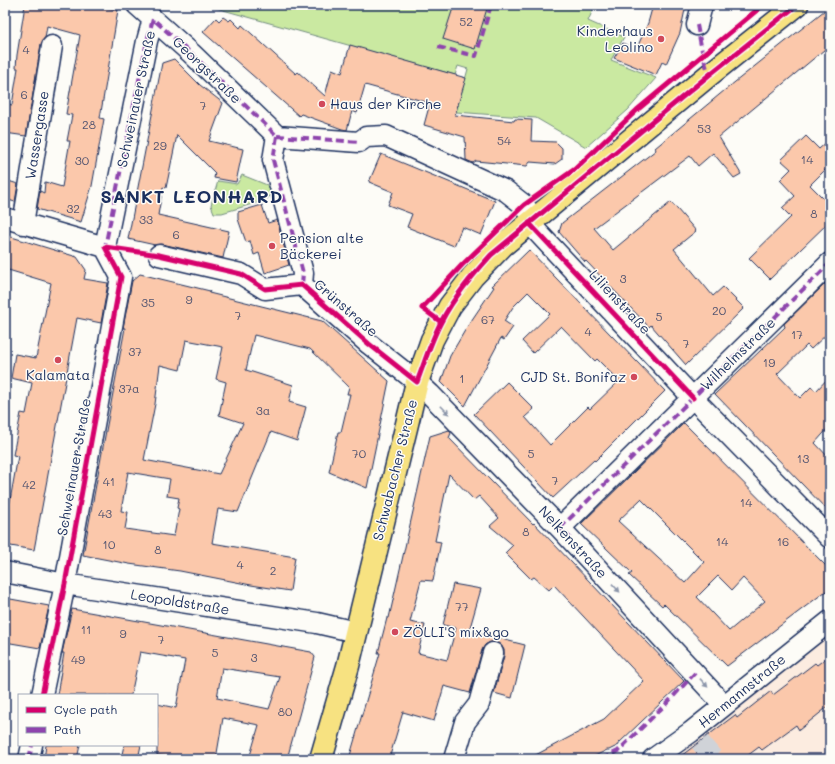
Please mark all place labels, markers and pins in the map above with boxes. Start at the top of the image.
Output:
place label: Kinderhaus Leolino [577,21,653,56]
marker: Kinderhaus Leolino [656,34,666,44]
place label: Haus der Kirche [330,94,441,113]
marker: Haus der Kirche [317,99,327,109]
place label: Pension alte Bäckerei [280,228,364,263]
marker: Pension alte Bäckerei [267,241,277,251]
marker: Kalamata [53,355,63,365]
place label: Kalamata [26,365,90,384]
place label: CJD St. Bonifaz [521,367,626,386]
marker: CJD St. Bonifaz [629,372,639,382]
place label: ZÖLLI'S mix&go [403,622,509,641]
marker: ZÖLLI'S mix&go [390,627,400,637]

